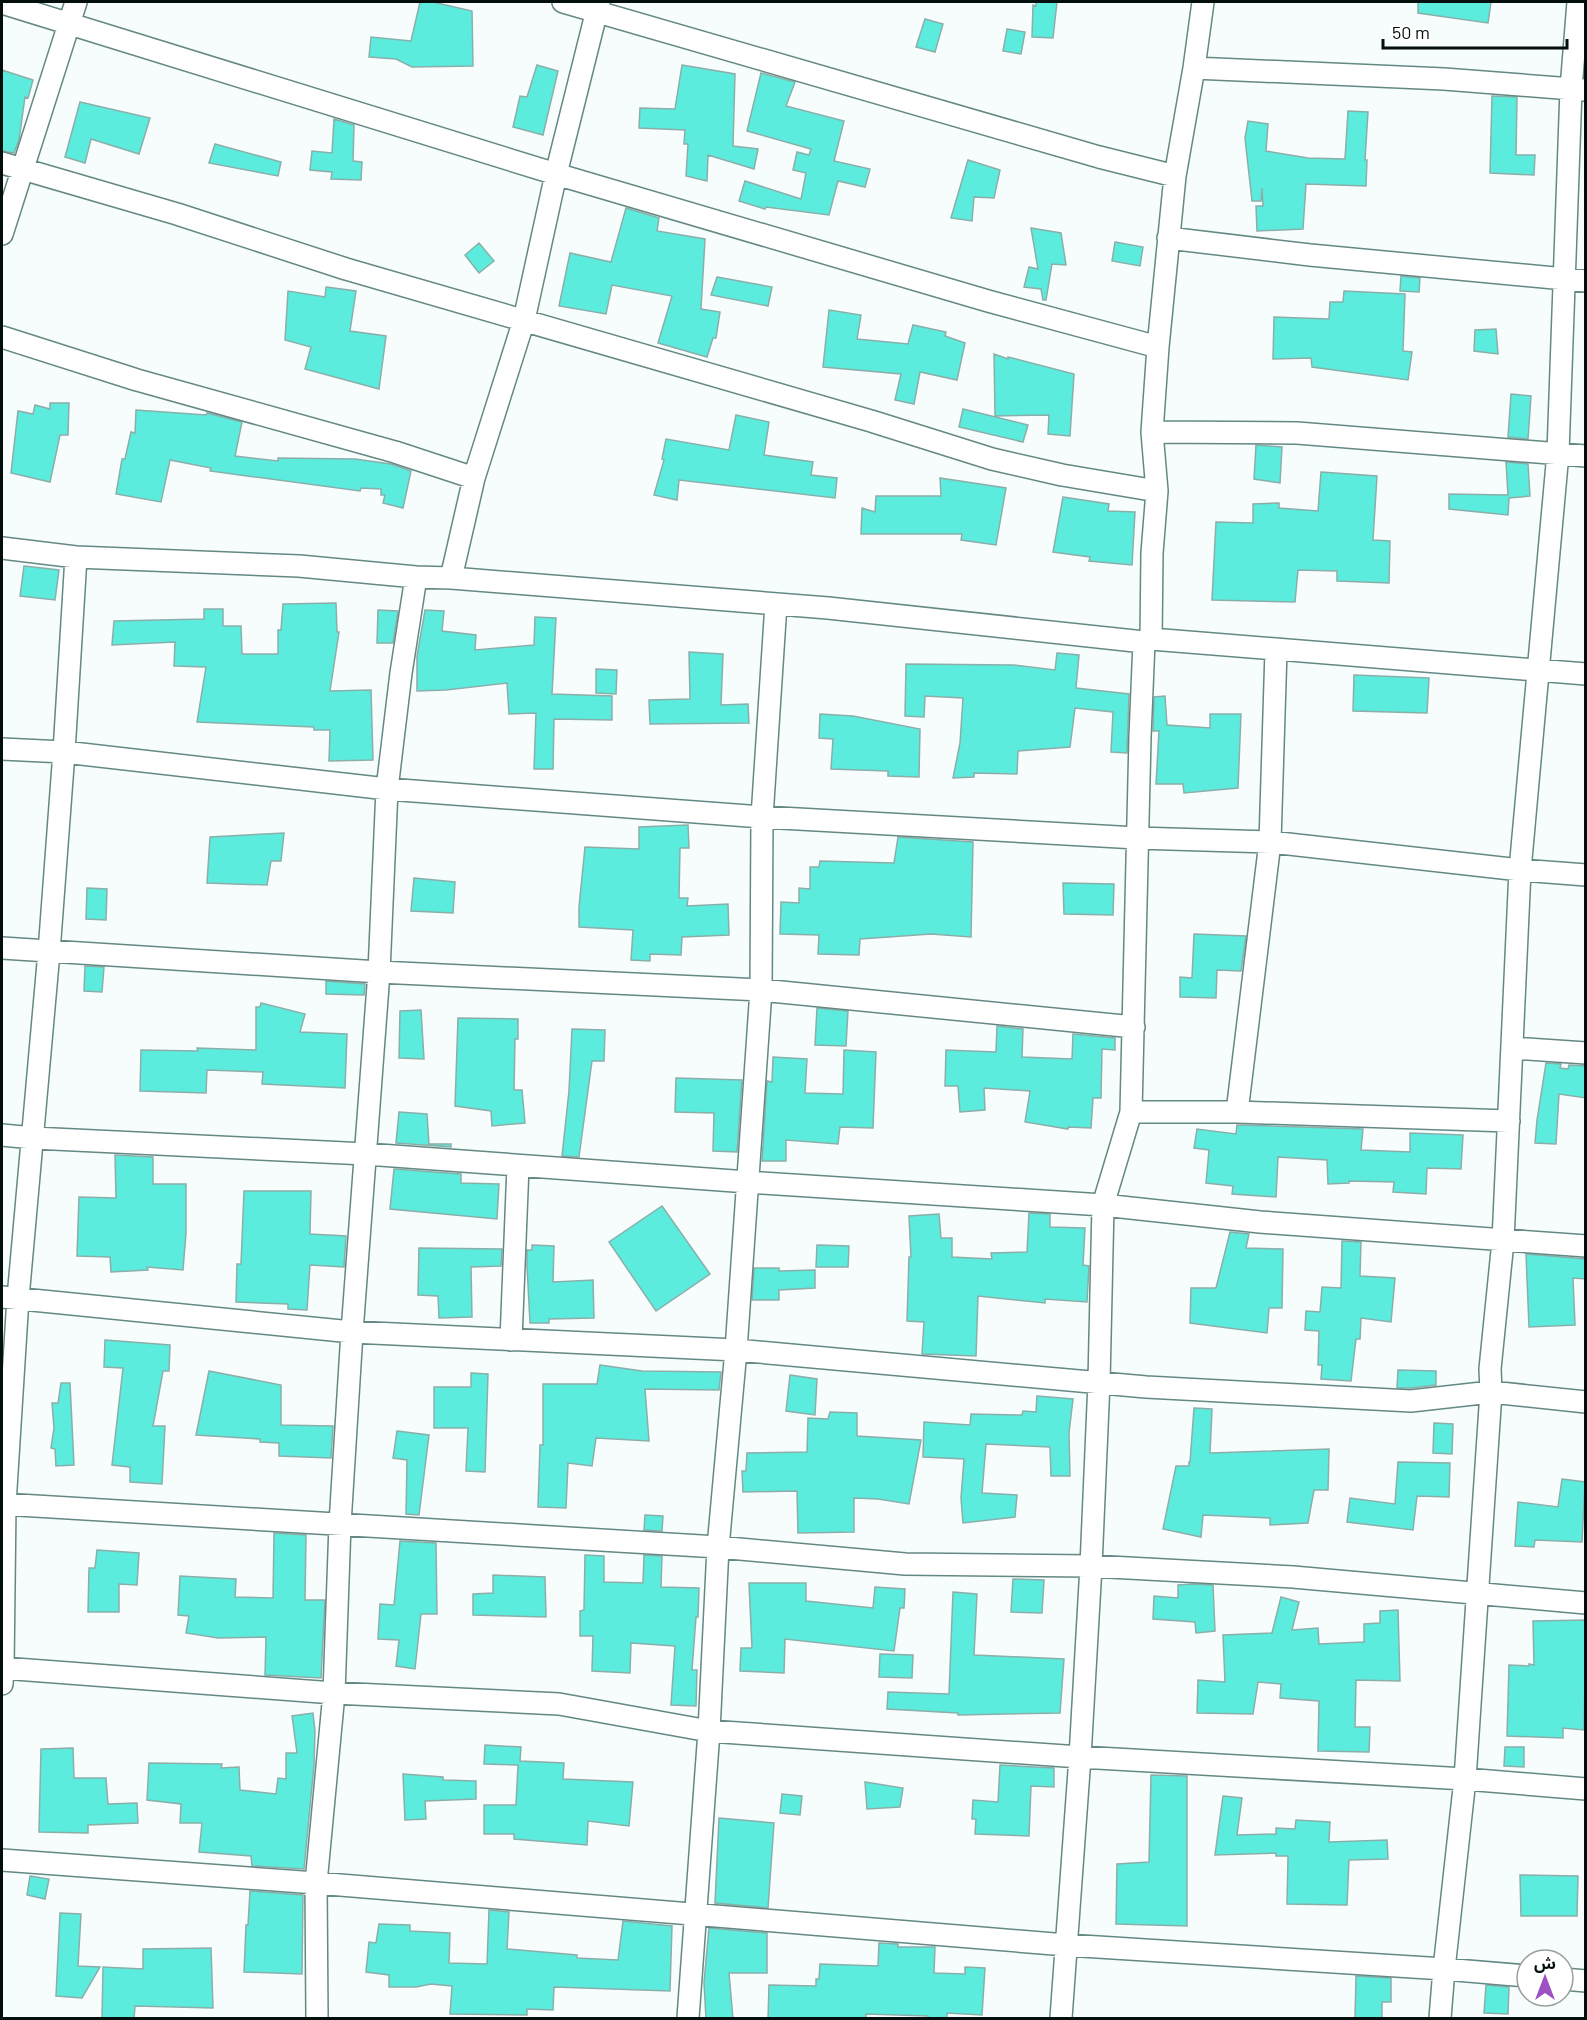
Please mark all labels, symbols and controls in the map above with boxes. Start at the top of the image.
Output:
scale bar [1383,12,1568,50]
text: 50 m [1392,21,1430,43]
north arrow [1515,1948,1575,2008]
text: ش [1534,1953,1556,1973]

